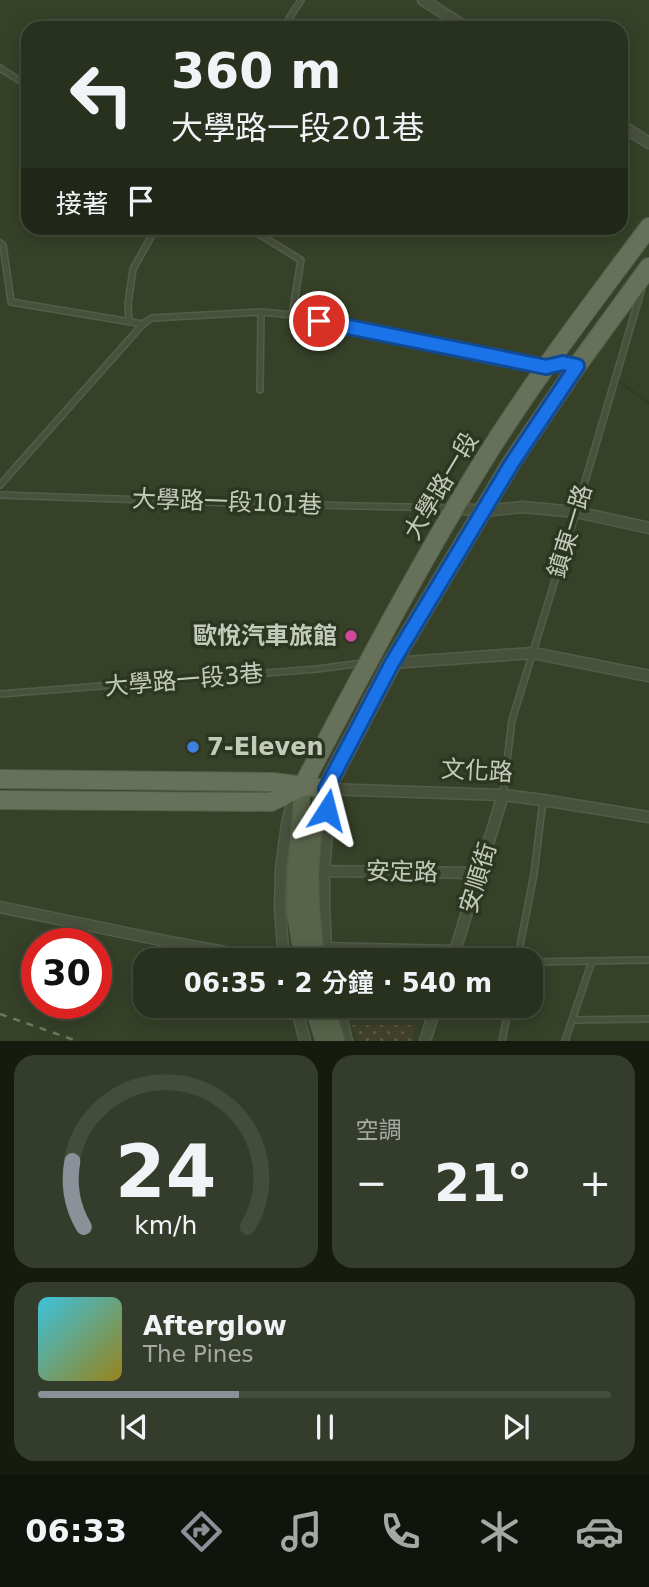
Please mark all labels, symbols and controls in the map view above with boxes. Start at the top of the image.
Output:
text: 360 m [171,43,341,100]
icon: left [56,49,147,140]
text: 大學路一段201巷 [171,109,424,147]
icon: arrive [122,182,160,220]
text: 接著 [56,189,108,219]
pin [289,291,349,351]
icon: arrive [300,302,338,340]
street label: 大學路一段 [398,427,484,545]
street label: 鎮東一路 [543,481,597,581]
street label: 大學路一段101巷 [132,485,322,519]
place label: 歐悅汽車旅館 [193,622,337,650]
marker: 歐悅汽車旅館 [343,628,359,644]
street label: 大學路一段3巷 [103,659,265,701]
place label: 7-Eleven [207,733,324,761]
marker: 7-Eleven [185,739,201,755]
street label: 文化路 [440,755,514,787]
position arrow [290,773,364,847]
street label: 安順街 [454,839,502,917]
street label: 安定路 [366,857,438,887]
speed limit sign: 30 [21,928,112,1019]
text: 06:35 · 2 分鐘 · 540 m [184,968,492,998]
text: 空調 [356,1117,402,1143]
text: 24 [115,1130,216,1215]
text: 21° [434,1153,532,1213]
text: − [356,1161,387,1205]
text: + [579,1161,611,1205]
text: km/h [134,1211,197,1240]
text: Afterglow [143,1311,287,1341]
text: The Pines [143,1341,254,1367]
icon: previous [115,1408,153,1446]
icon: pause [306,1408,344,1446]
icon: next [497,1408,535,1446]
icon: directions [177,1507,226,1556]
icon: music [277,1507,326,1556]
icon: phone [376,1507,425,1556]
icon: climate [475,1507,524,1556]
icon: car [575,1507,624,1556]
text: 06:33 [25,1512,127,1550]

